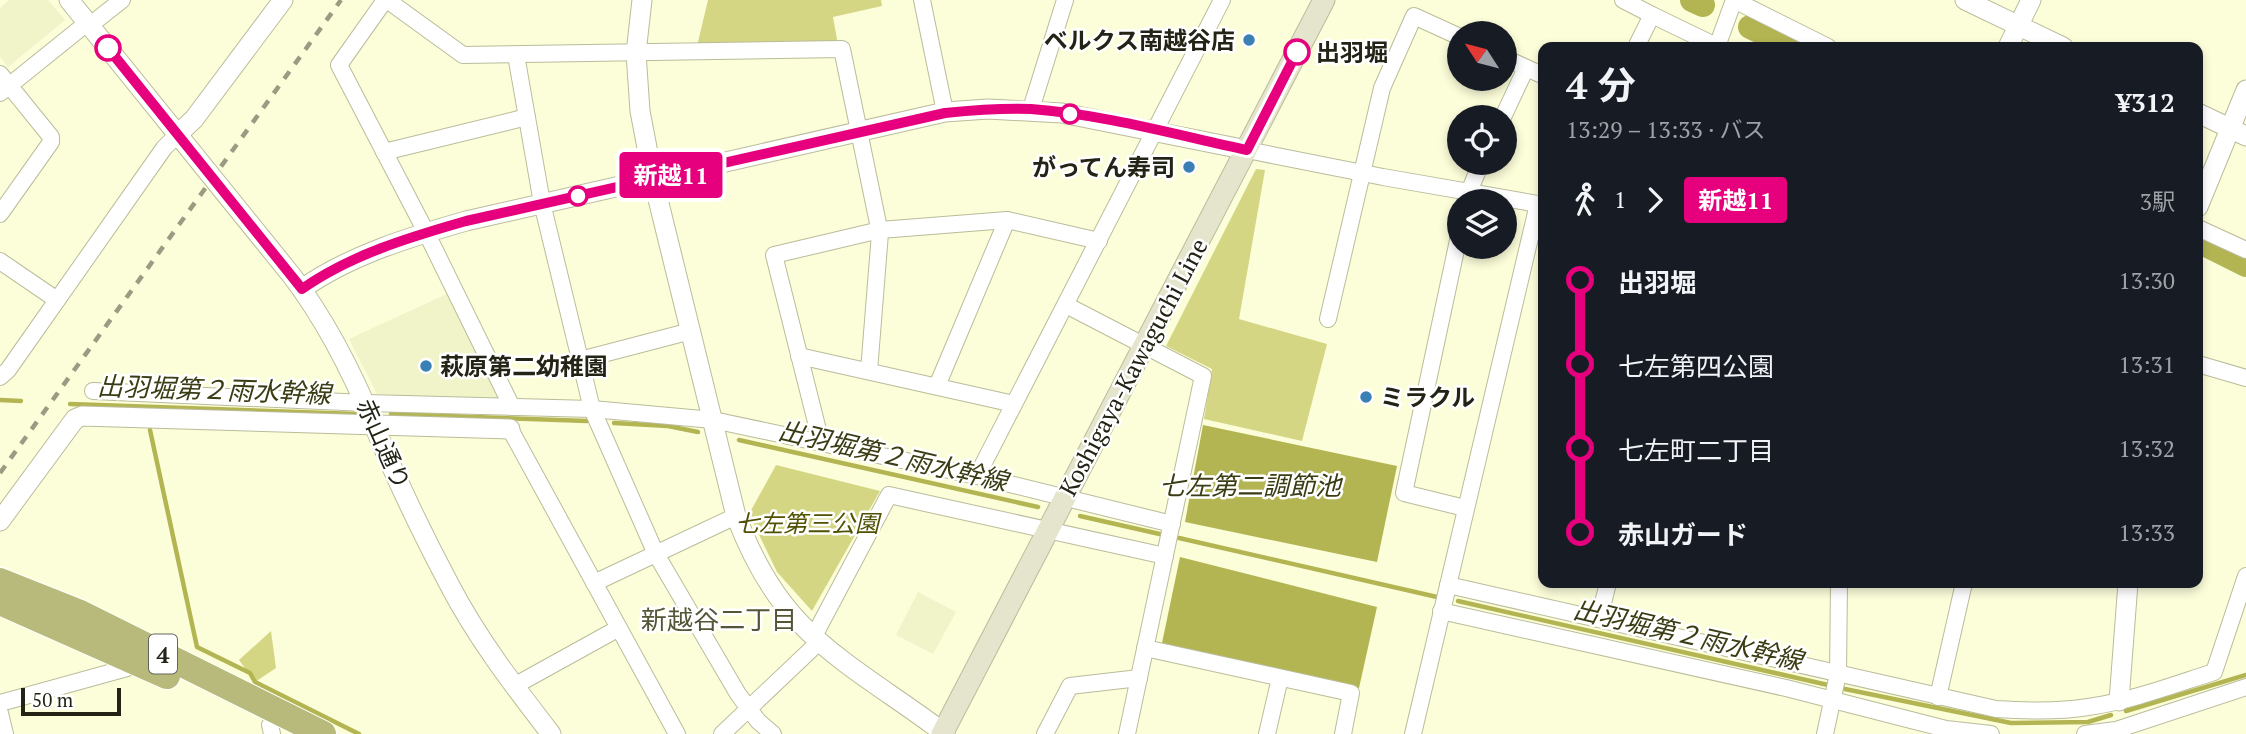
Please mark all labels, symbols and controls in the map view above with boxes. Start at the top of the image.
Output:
north arrow [1447,21,1517,91]
map controls [1447,21,1517,259]
place label: ベルクス南越谷店 [1044,24,1235,56]
marker: ベルクス南越谷店 [1241,32,1257,48]
unlabelled marker [95,35,121,61]
place label: 出羽堀 [1316,36,1388,68]
marker: 出羽堀 [1284,39,1310,65]
text: 4 分 [1566,60,1636,110]
text: ¥312 [2116,85,2175,119]
unlabelled marker [1060,104,1080,124]
button: locate [1447,105,1517,175]
text: 13:29 – 13:33 · バス [1566,114,1766,145]
place label: がってん寿司 [1032,151,1175,183]
line badge: 新越11 [622,152,720,198]
text: 新越11 [633,159,709,191]
marker: がってん寿司 [1181,159,1197,175]
icon: walk [1566,181,1604,219]
icon: forward [1636,181,1674,219]
text: 1 [1614,184,1626,215]
text: 新越11 [1698,184,1773,216]
unlabelled marker [568,186,588,206]
text: 3駅 [2140,186,2175,217]
button: layers [1447,189,1517,259]
street label: Koshigaya-Kawaguchi Line [1051,233,1215,501]
text: 出羽堀 [1618,265,1696,299]
text: 13:30 [2118,265,2175,296]
text: 七左第四公園 [1618,349,1774,383]
text: 13:31 [2118,349,2175,380]
place label: 萩原第二幼稚園 [440,350,608,382]
marker: 萩原第二幼稚園 [418,358,434,374]
water label: 出羽堀第２雨水幹線 [96,368,335,410]
place label: ミラクル [1380,381,1475,413]
marker: ミラクル [1358,389,1374,405]
street label: 赤山通り [350,394,418,494]
water label: 出羽堀第２雨水幹線 [775,412,1014,499]
text: 七左町二丁目 [1618,433,1774,467]
text: 13:32 [2118,433,2175,464]
water label: 七左第二調節池 [1159,468,1344,502]
park label: 七左第三公園 [735,507,882,539]
text: 赤山ガード [1618,517,1748,551]
text: 13:33 [2118,517,2175,548]
water label: 出羽堀第２雨水幹線 [1570,591,1809,678]
district label: 新越谷二丁目 [641,602,797,636]
road number: 4 [149,634,177,674]
scale bar [21,685,121,717]
text: 50 m [32,687,73,712]

